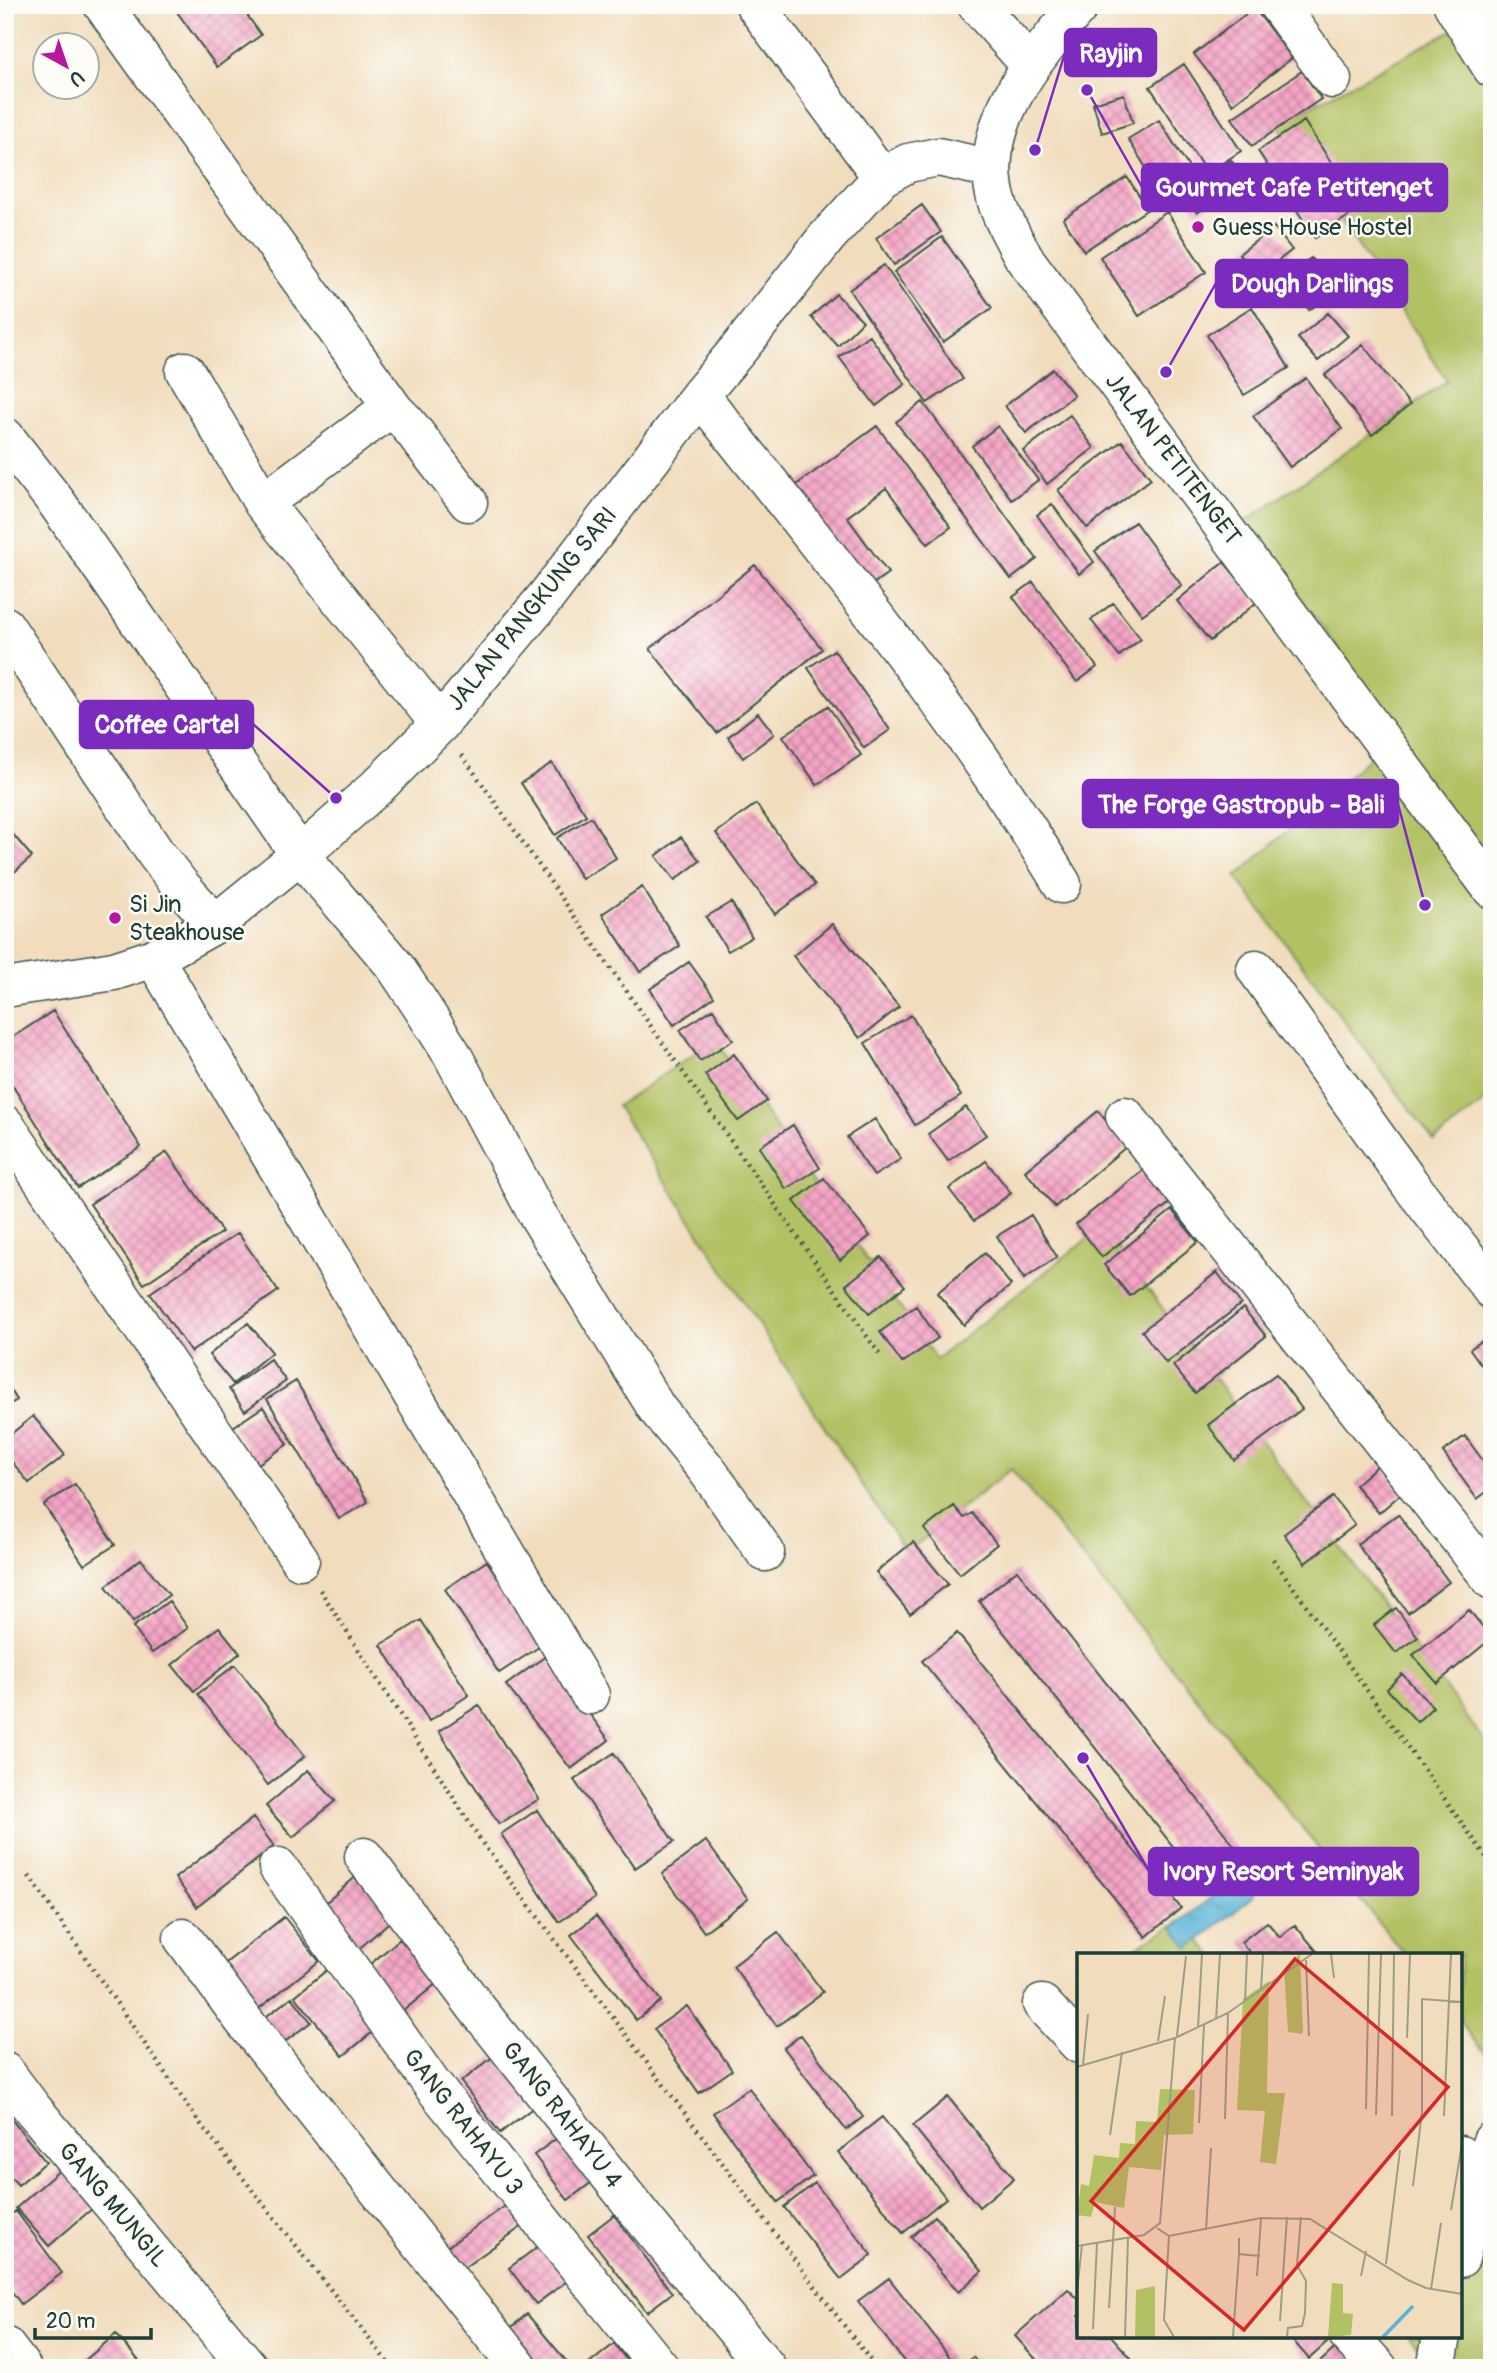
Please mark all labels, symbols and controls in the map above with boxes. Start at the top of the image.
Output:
callout: Rayjin [1065,29,1156,76]
north arrow [32,32,102,102]
text: Rayjin [1079,38,1143,70]
text: U [64,65,89,91]
callout: Gourmet Cafe Petitenget [1142,164,1447,211]
text: Gourmet Cafe Petitenget [1155,172,1433,204]
place label: Guess House Hostel [1212,213,1412,242]
marker: Guess House Hostel [1190,219,1206,235]
callout: Dough Darlings [1216,260,1407,307]
text: Dough Darlings [1231,268,1393,300]
street label: JALAN PETITENGET [1099,367,1247,551]
street label: JALAN PANGKUNG SARI [441,501,623,717]
callout: Coffee Cartel [80,701,253,748]
text: Coffee Cartel [94,709,240,741]
callout: The Forge Gastropub - Bali [1083,780,1398,827]
text: The Forge Gastropub - Bali [1097,789,1385,821]
place label: Si Jin Steakhouse [129,890,245,947]
marker: Si Jin Steakhouse [107,910,123,926]
callout: Ivory Resort Seminyak [1149,1848,1418,1895]
text: Ivory Resort Seminyak [1162,1856,1405,1888]
inset map [1077,1953,1462,2338]
street label: GANG RAHAYU 4 [496,2036,628,2194]
street label: GANG RAHAYU 3 [397,2043,529,2201]
street label: GANG MUNGIL [52,2137,174,2273]
scale bar [35,2296,150,2340]
text: 20 m [46,2308,95,2335]

